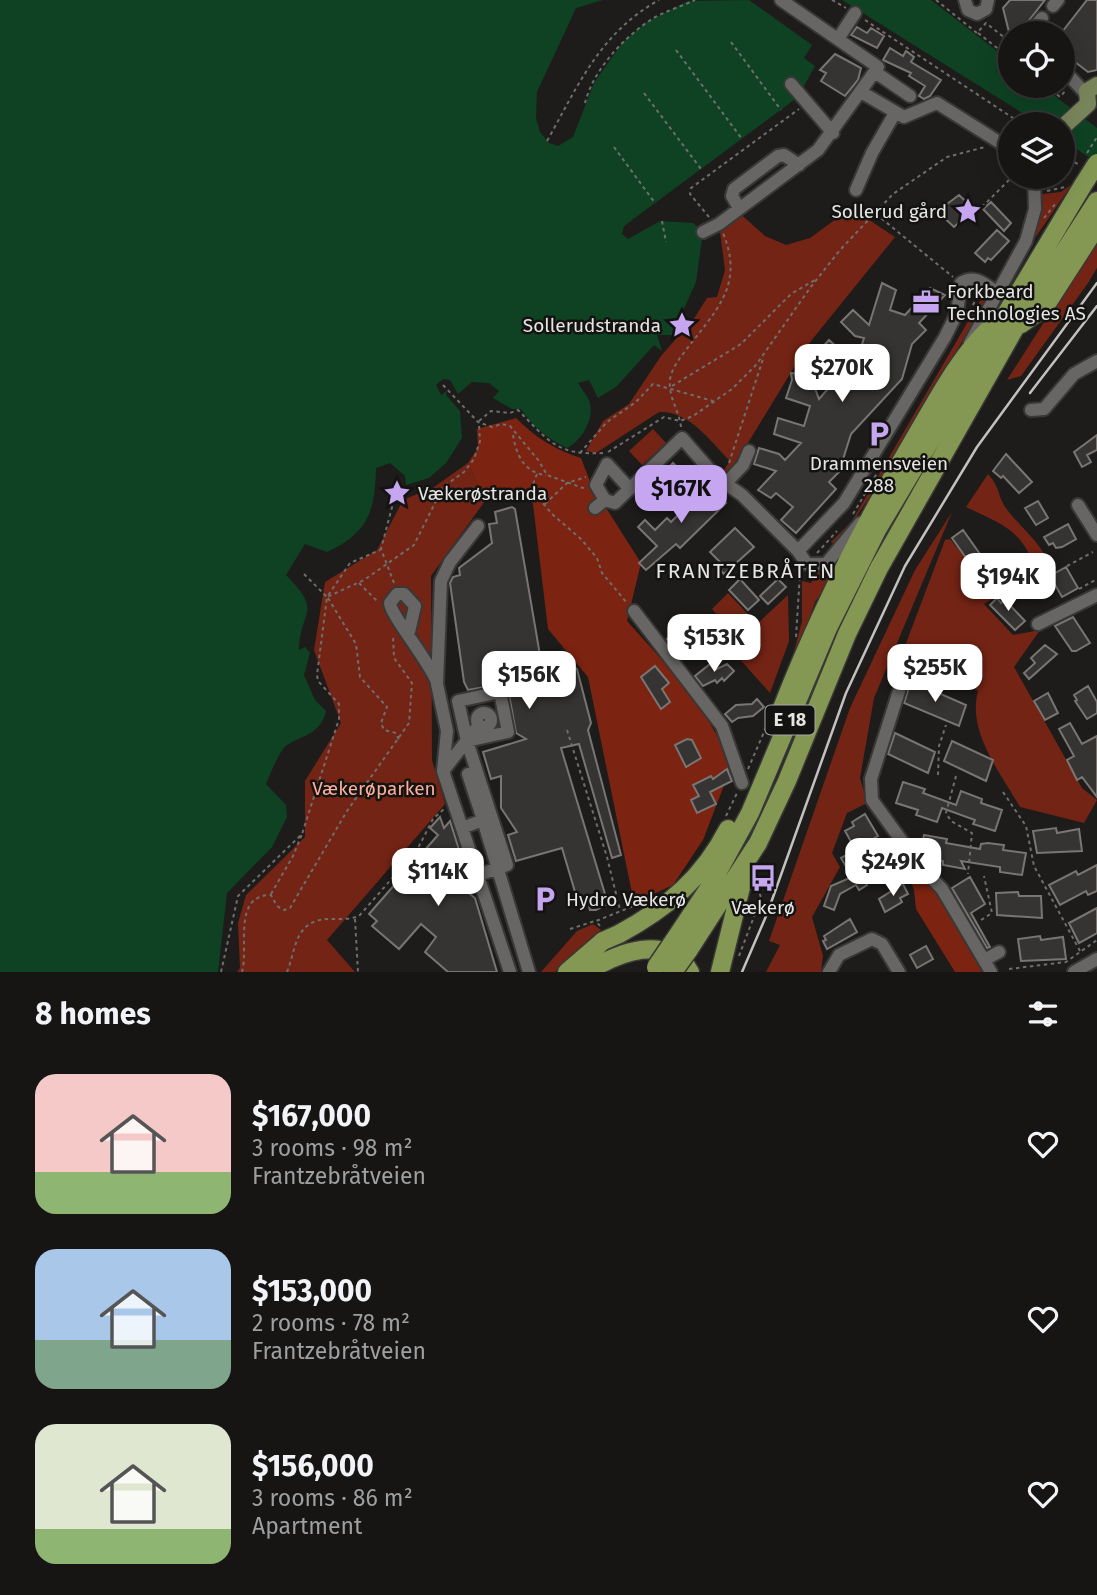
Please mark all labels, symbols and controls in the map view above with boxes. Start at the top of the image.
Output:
map controls [998,21,1075,189]
button: locate [998,21,1075,98]
button: layers [998,112,1075,189]
place icon: Sollerud gård [953,196,983,226]
place label: Sollerud gård [831,200,947,223]
place label: Forkbeard Technologies AS [947,280,1086,325]
office icon: Forkbeard Technologies AS [911,287,941,317]
place icon: Sollerudstranda [667,310,697,340]
place label: Sollerudstranda [523,314,661,337]
pin: $270K [793,344,891,404]
text: $270K [811,353,873,381]
parking icon: Drammensveien 288 [864,419,894,449]
place label: Drammensveien 288 [810,452,948,497]
pin: $167K [632,466,730,525]
text: $167K [651,474,711,502]
place icon: Vækerøstranda [382,478,412,508]
place label: Vækerøstranda [418,482,547,505]
pin: $194K [959,554,1057,613]
district label: FRANTZEBRÅTEN [656,558,836,584]
text: $194K [977,562,1039,590]
pin: $153K [665,614,763,674]
text: $153K [683,623,745,651]
pin: $255K [886,644,984,704]
pin: $156K [480,652,578,711]
text: $255K [903,653,967,681]
text: $156K [498,660,560,688]
road number: E 18 [766,706,814,734]
park label: Vækerøparken [312,777,436,800]
pin: $249K [844,838,942,898]
text: $249K [861,847,925,875]
pin: $114K [389,848,487,908]
text: $114K [408,857,468,885]
bus stop icon: Vækerø [748,863,778,893]
parking icon: Hydro Vækerø [530,884,560,914]
place label: Hydro Vækerø [566,888,686,911]
place label: Vækerø [731,896,795,919]
icon: filters [1024,995,1062,1033]
text: 8 homes [35,996,151,1032]
text: $167,000 [252,1098,371,1134]
icon: home [91,1102,175,1186]
icon: heart [1024,1125,1062,1163]
text: 3 rooms · 98 m² [252,1134,412,1162]
text: Frantzebråtveien [252,1162,426,1190]
text: $153,000 [252,1273,372,1309]
icon: home [91,1277,175,1361]
icon: heart [1024,1300,1062,1338]
text: 2 rooms · 78 m² [252,1309,410,1337]
text: Frantzebråtveien [252,1337,426,1365]
text: $156,000 [252,1448,374,1484]
icon: home [91,1452,175,1536]
icon: heart [1024,1475,1062,1513]
text: 3 rooms · 86 m² [252,1484,413,1512]
text: Apartment [252,1512,362,1540]

